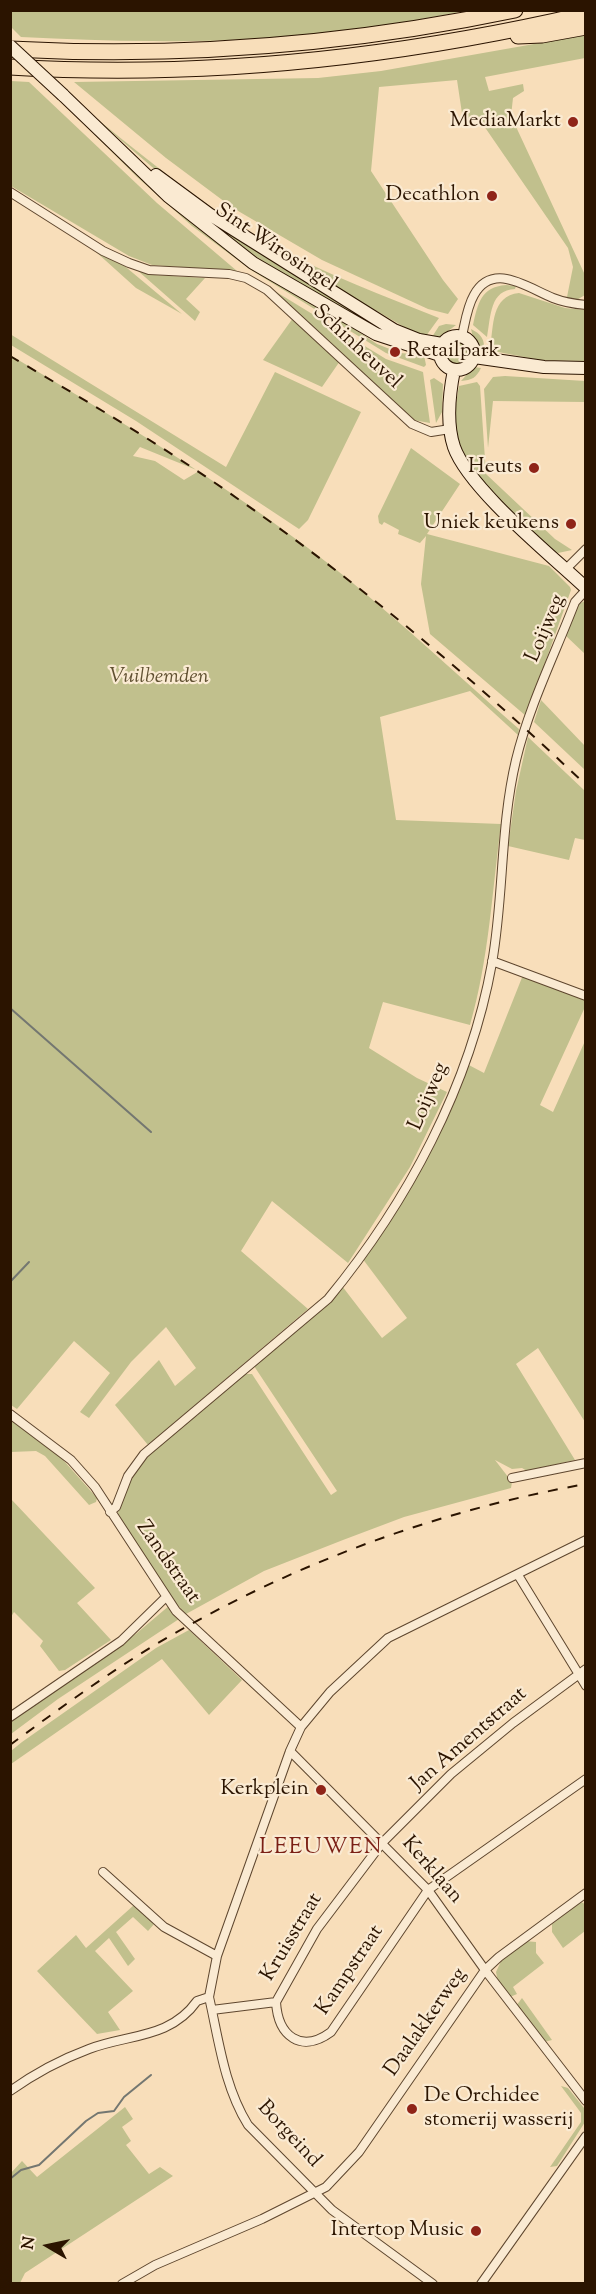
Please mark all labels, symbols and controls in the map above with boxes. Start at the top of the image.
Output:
place label: MediaMarkt [450,109,561,135]
marker: MediaMarkt [566,115,580,129]
place label: Decathlon [386,183,480,209]
marker: Decathlon [485,189,499,203]
street label: Sint Wirosingel [209,199,341,299]
street label: Schinheuvel [306,300,406,396]
place label: Retailpark [407,339,500,365]
marker: Retailpark [388,345,402,359]
place label: Heuts [468,455,522,481]
marker: Heuts [527,461,541,475]
place label: Uniek keukens [424,511,559,537]
marker: Uniek keukens [564,517,578,531]
street label: Loijweg [522,591,572,667]
park label: Vuilbemden [109,665,209,691]
street label: Loijweg [405,1059,455,1135]
street label: Zandstraat [129,1517,205,1609]
street label: Jan Amentstraat [407,1683,533,1797]
place label: Kerkplein [221,1777,309,1803]
marker: Kerkplein [314,1783,328,1797]
street label: Kerklaan [395,1832,467,1910]
district label: LEEUWEN [259,1836,383,1862]
street label: Kruisstraat [257,1889,329,1987]
street label: Kampstraat [312,1921,390,2021]
street label: Daalakkerweg [380,1964,474,2082]
place label: De Orchidee stomerij wasserij [424,2084,573,2134]
street label: Borgeind [251,2096,325,2174]
marker: De Orchidee stomerij wasserij [405,2102,419,2116]
north arrow [18,2216,78,2276]
place label: Intertop Music [331,2218,464,2244]
marker: Intertop Music [469,2224,483,2238]
text: N [17,2235,42,2251]

